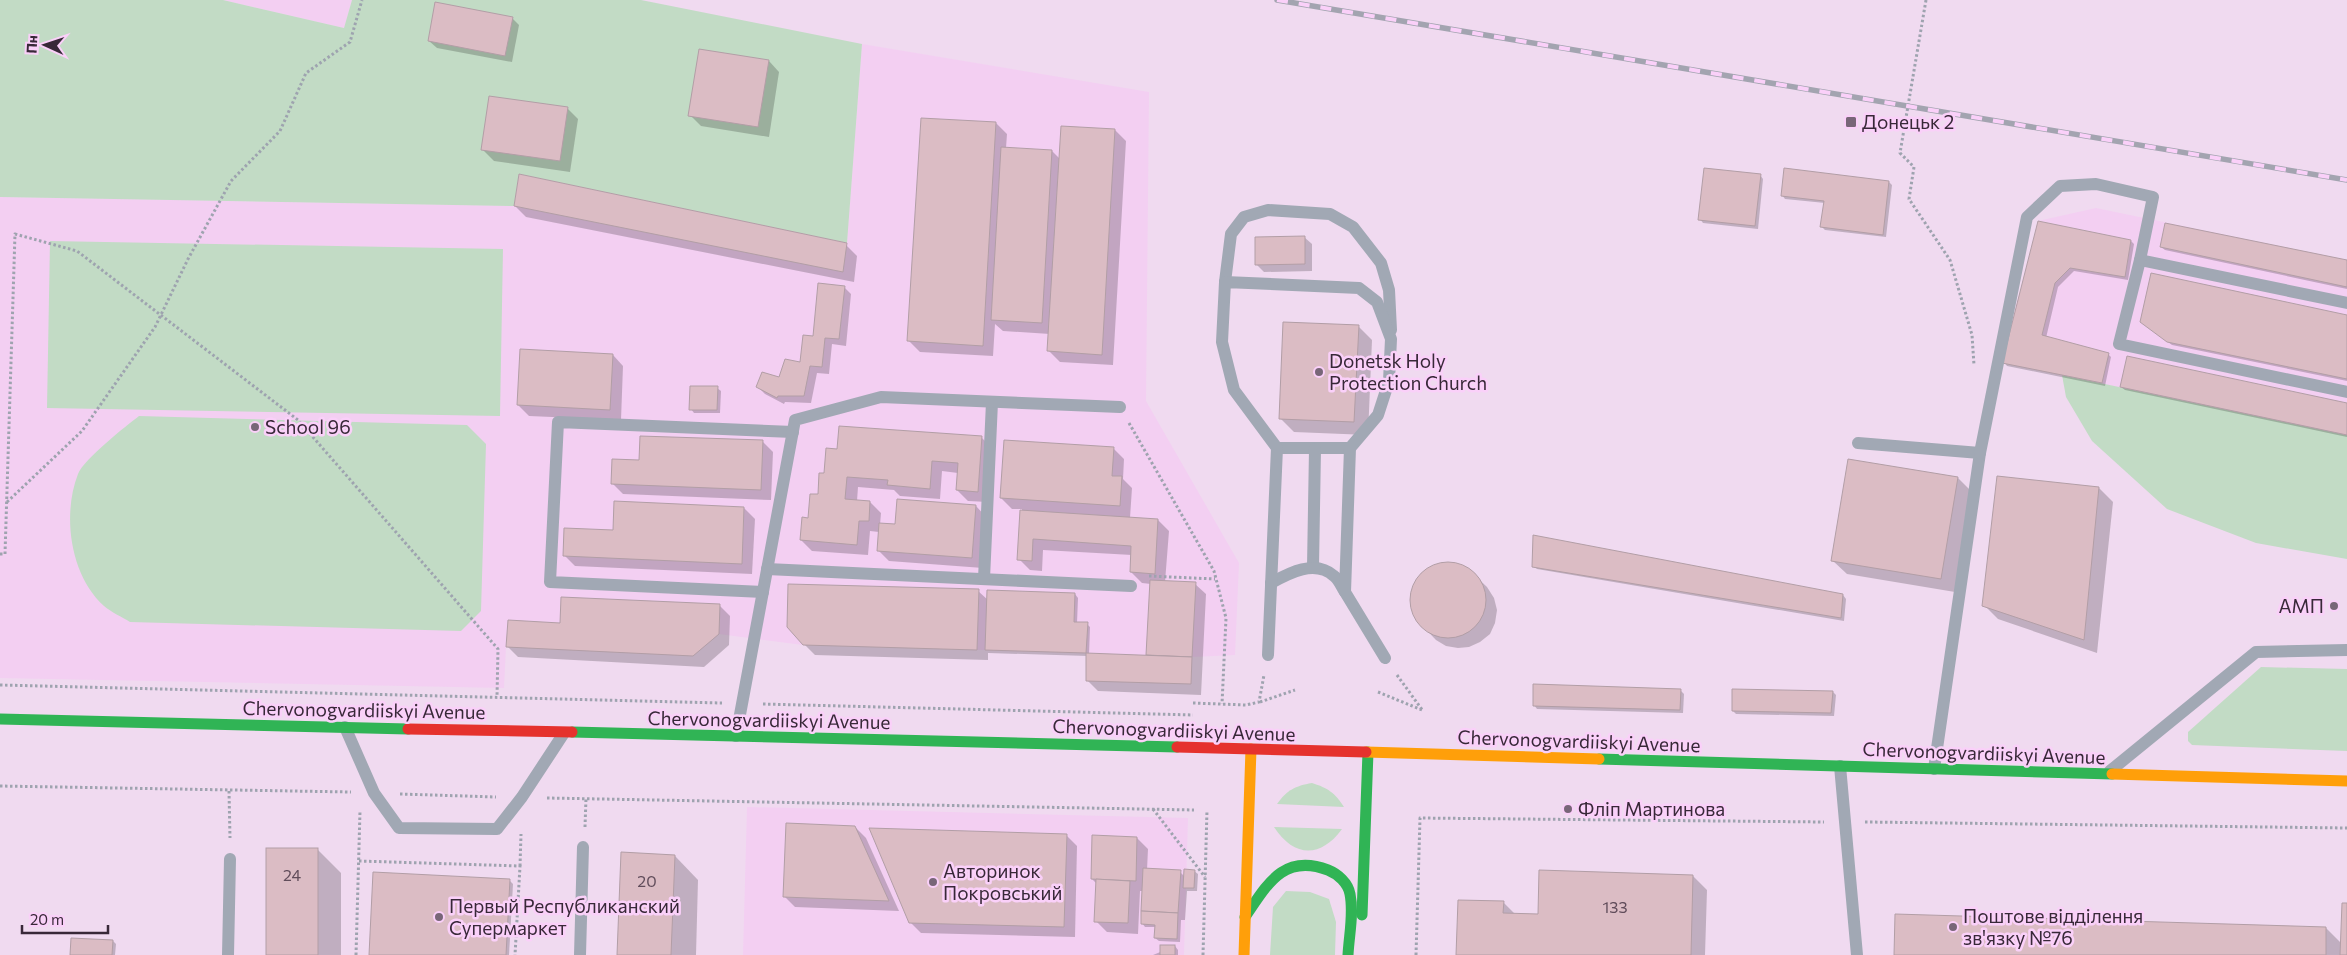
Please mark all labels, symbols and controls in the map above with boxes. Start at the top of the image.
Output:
north arrow [20,20,70,70]
text: Пн [23,35,40,54]
place label: Донецьк 2 [1862,110,1954,133]
marker: Донецьк 2 [1844,115,1858,129]
place label: Donetsk Holy Protection Church [1329,349,1487,394]
marker: Donetsk Holy Protection Church [1313,366,1325,378]
place label: School 96 [265,415,351,438]
marker: School 96 [249,421,261,433]
place label: АМП [2279,594,2324,617]
marker: АМП [2328,600,2340,612]
street label: Chervonogvardiiskyi Avenue [242,696,486,723]
street label: Chervonogvardiiskyi Avenue [647,706,891,733]
street label: Chervonogvardiiskyi Avenue [1052,714,1296,745]
street label: Chervonogvardiiskyi Avenue [1457,725,1701,756]
street label: Chervonogvardiiskyi Avenue [1862,737,2106,768]
place label: Фліп Мартинова [1578,797,1725,820]
marker: Фліп Мартинова [1562,803,1574,815]
place label: Авторинок Покровський [943,859,1062,904]
house number: 24 [283,865,301,884]
house number: 20 [637,871,657,890]
marker: Авторинок Покровський [927,876,939,888]
place label: Первый Республиканский Супермаркет [449,894,680,939]
house number: 133 [1602,897,1628,916]
scale bar [22,902,109,934]
place label: Поштове відділення зв'язку №76 [1963,904,2143,949]
text: 20 m [30,910,64,928]
marker: Первый Республиканский Супермаркет [433,911,445,923]
marker: Поштове відділення зв'язку №76 [1947,921,1959,933]

